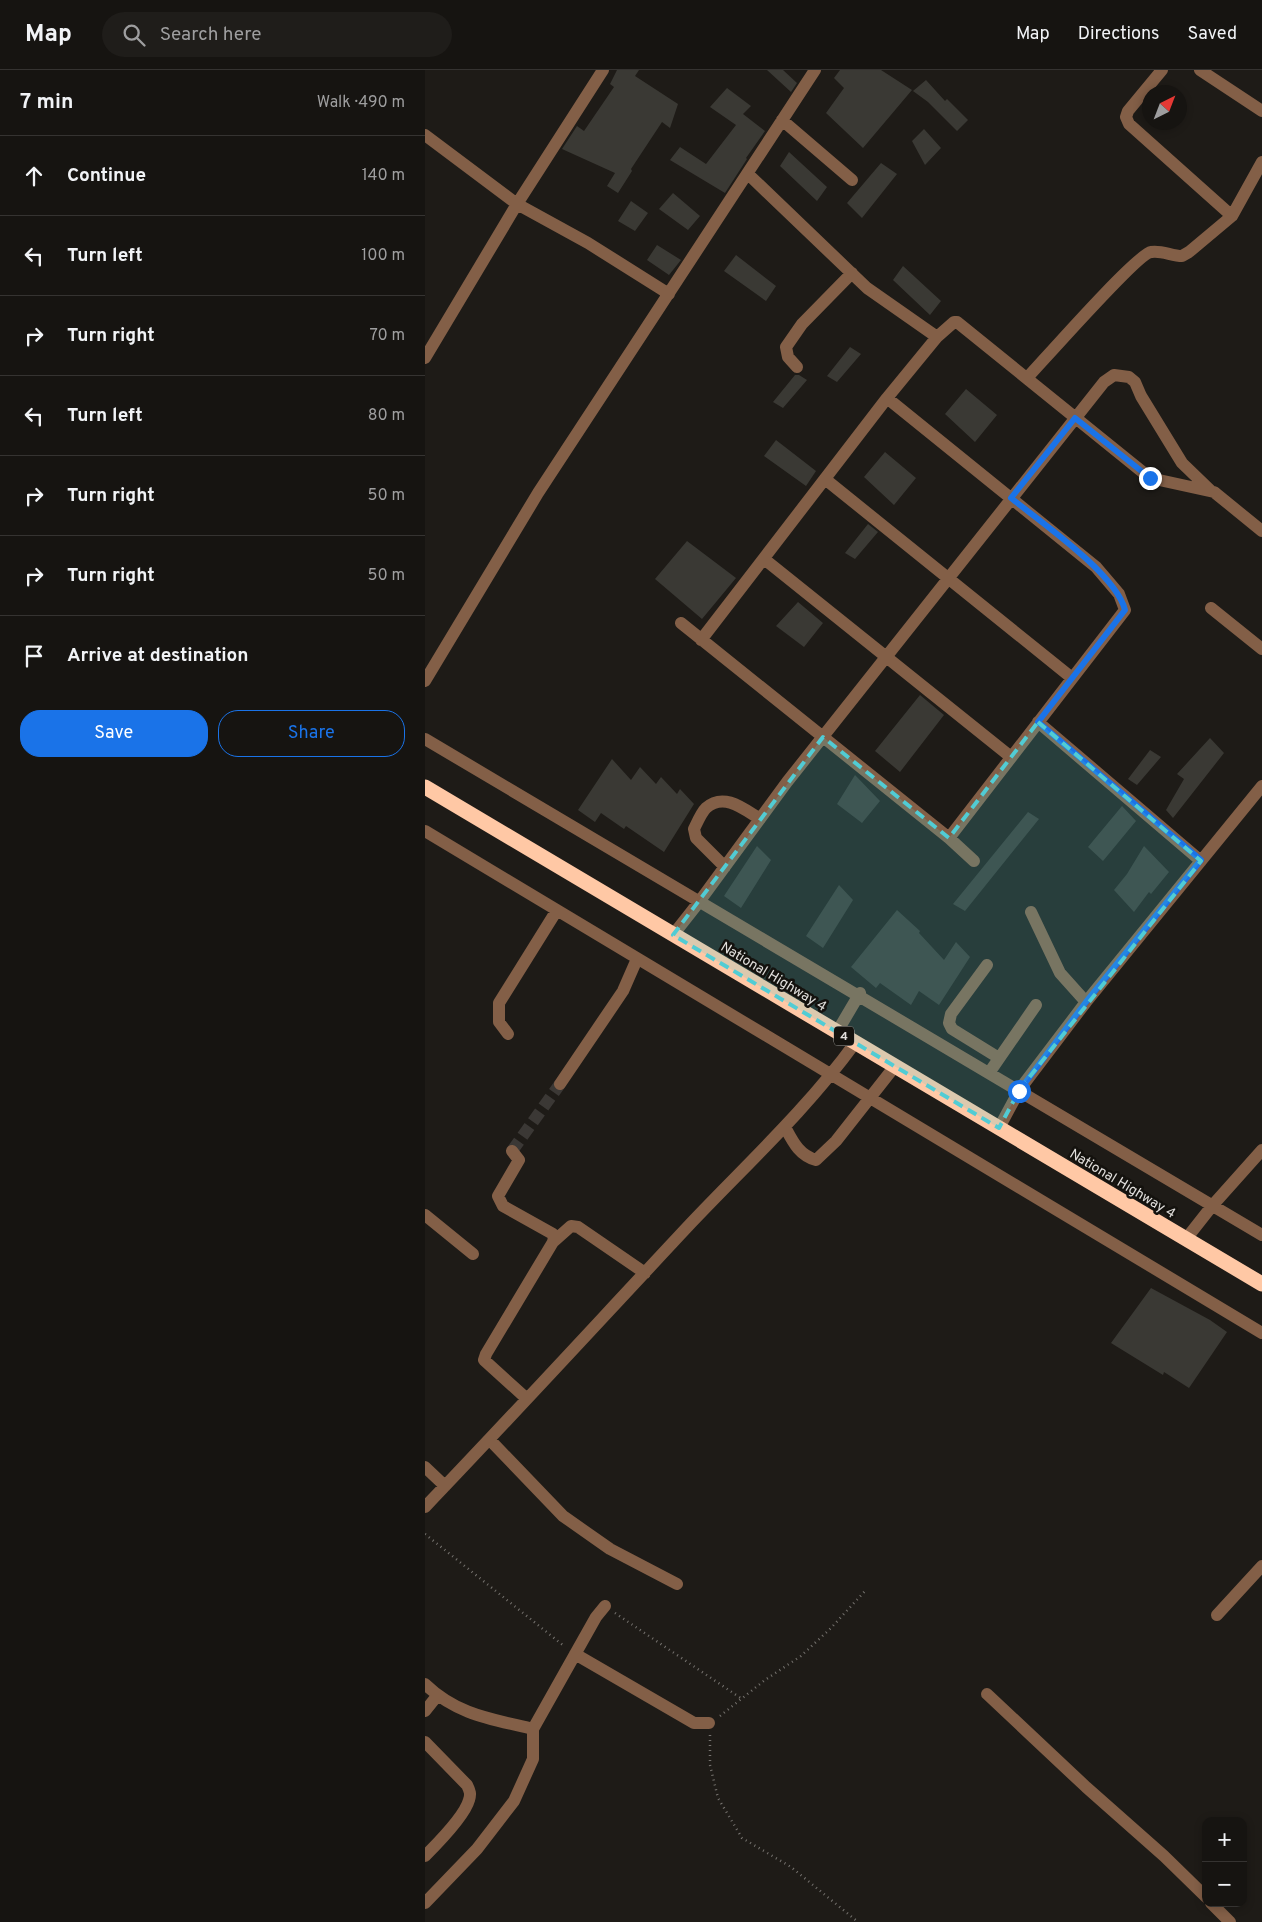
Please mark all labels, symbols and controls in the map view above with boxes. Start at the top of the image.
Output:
search box [102,12,452,57]
text: Map [25,20,72,50]
icon: search [120,21,148,49]
text: Search here [160,23,261,47]
text: Map [1016,23,1050,46]
text: Directions [1078,23,1160,46]
text: Saved [1188,23,1237,46]
north arrow [1142,85,1187,130]
text: 7 min [20,89,73,116]
text: Walk · 490 m [317,93,405,113]
icon: ahead [20,162,48,190]
text: Continue [67,164,146,188]
text: 140 m [362,166,405,186]
icon: left [20,242,48,270]
text: Turn left [67,244,143,268]
text: 100 m [361,246,405,266]
icon: right [20,322,48,350]
text: Turn right [67,324,155,348]
text: 70 m [370,326,405,346]
icon: left [20,402,48,430]
text: Turn left [67,404,143,428]
text: 80 m [368,406,405,426]
route end [1139,467,1162,490]
icon: right [20,482,48,510]
text: Turn right [67,484,155,508]
text: 50 m [368,486,405,506]
icon: right [20,562,48,590]
text: Turn right [67,564,155,588]
text: 50 m [368,566,405,586]
icon: arrive [20,642,48,670]
text: Arrive at destination [67,644,248,668]
button: Save [20,710,208,757]
button: Share [218,710,405,757]
street label: National Highway 4 [717,939,829,1016]
road number: 4 [834,1026,854,1046]
route start [1008,1080,1031,1103]
street label: National Highway 4 [1066,1146,1178,1223]
map controls [1202,1817,1247,1907]
button: + [1202,1817,1247,1862]
button: − [1202,1862,1247,1907]

